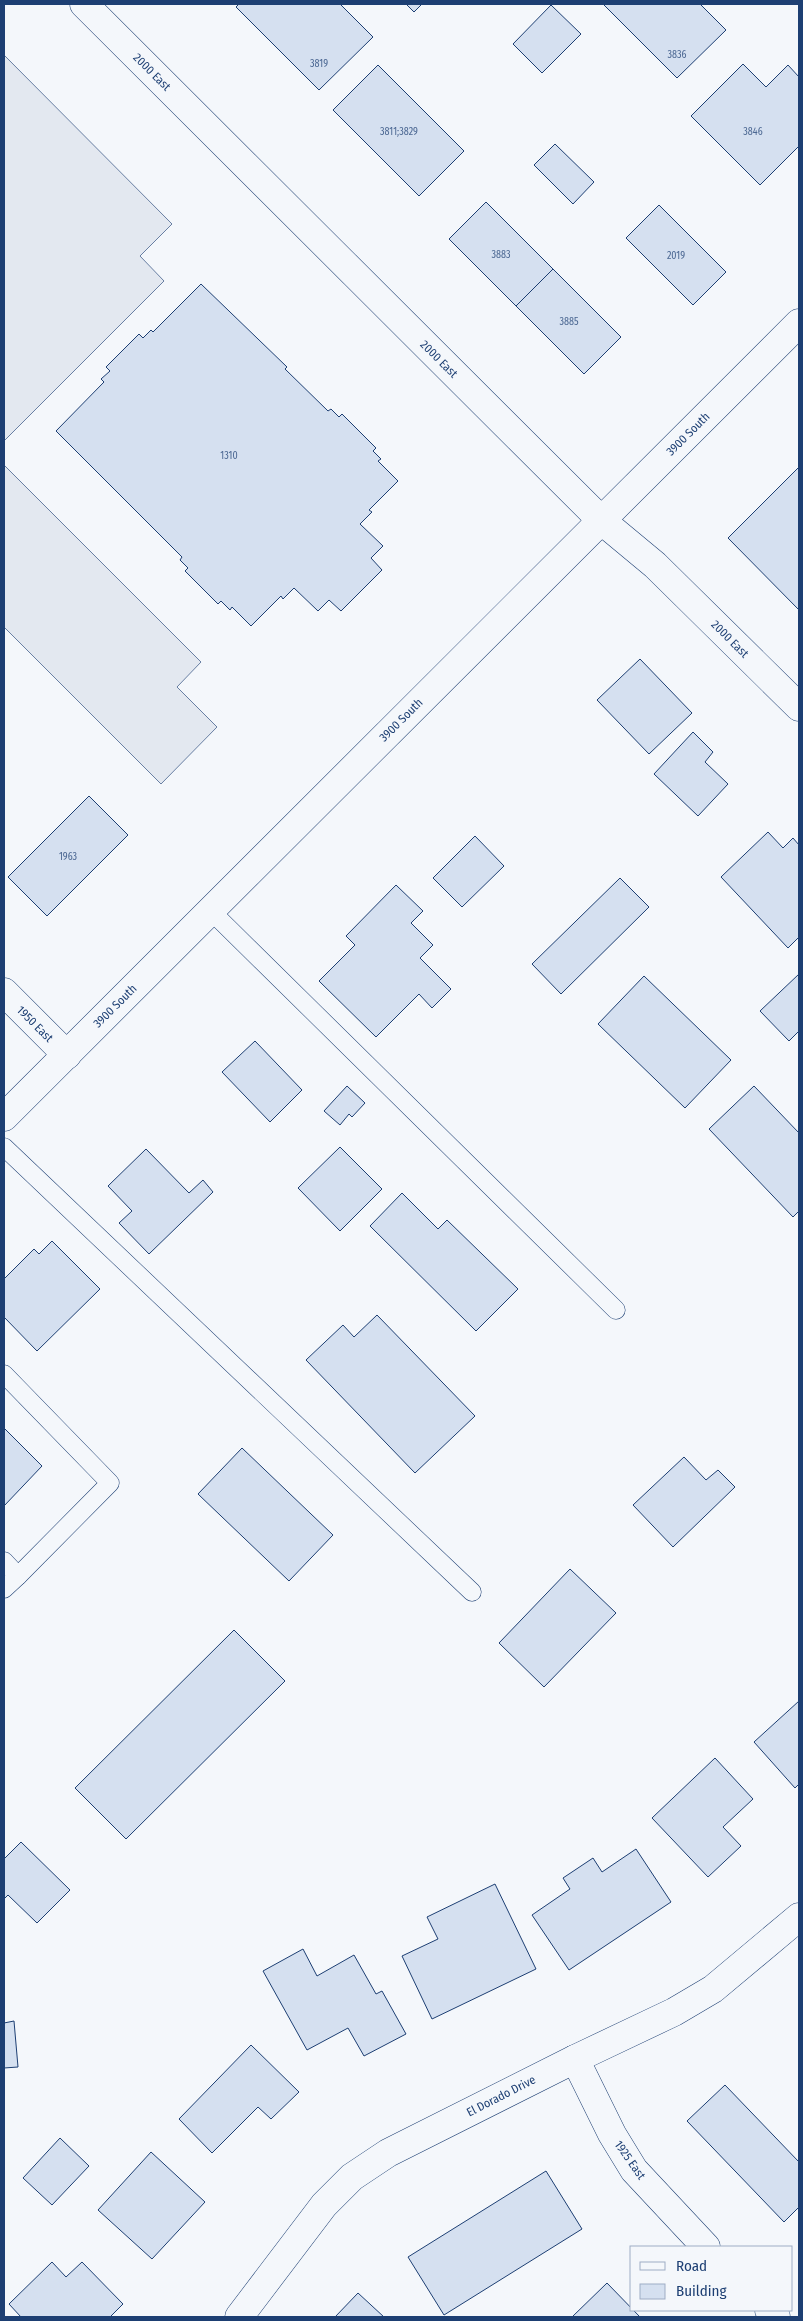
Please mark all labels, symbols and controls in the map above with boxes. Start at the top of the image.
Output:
house number: 3836 [668,49,687,61]
street label: 2000 East [130,50,174,94]
house number: 3819 [310,58,328,70]
house number: 3811;3829 [380,126,418,138]
house number: 3846 [743,126,763,138]
house number: 3883 [491,249,511,261]
house number: 2019 [667,250,685,262]
house number: 3885 [559,316,579,328]
street label: 2000 East [417,337,461,381]
street label: 3900 South [664,410,712,458]
house number: 1310 [220,450,238,462]
street label: 2000 East [708,617,752,661]
street label: 3900 South [377,696,425,744]
house number: 1963 [59,851,78,863]
street label: 3900 South [91,982,139,1030]
street label: 1950 East [14,1003,56,1045]
street label: El Dorado Drive [464,2073,538,2119]
street label: 1925 East [612,2138,648,2182]
legend [630,2246,793,2311]
text: Road [676,2257,707,2275]
text: Building [676,2282,727,2300]

